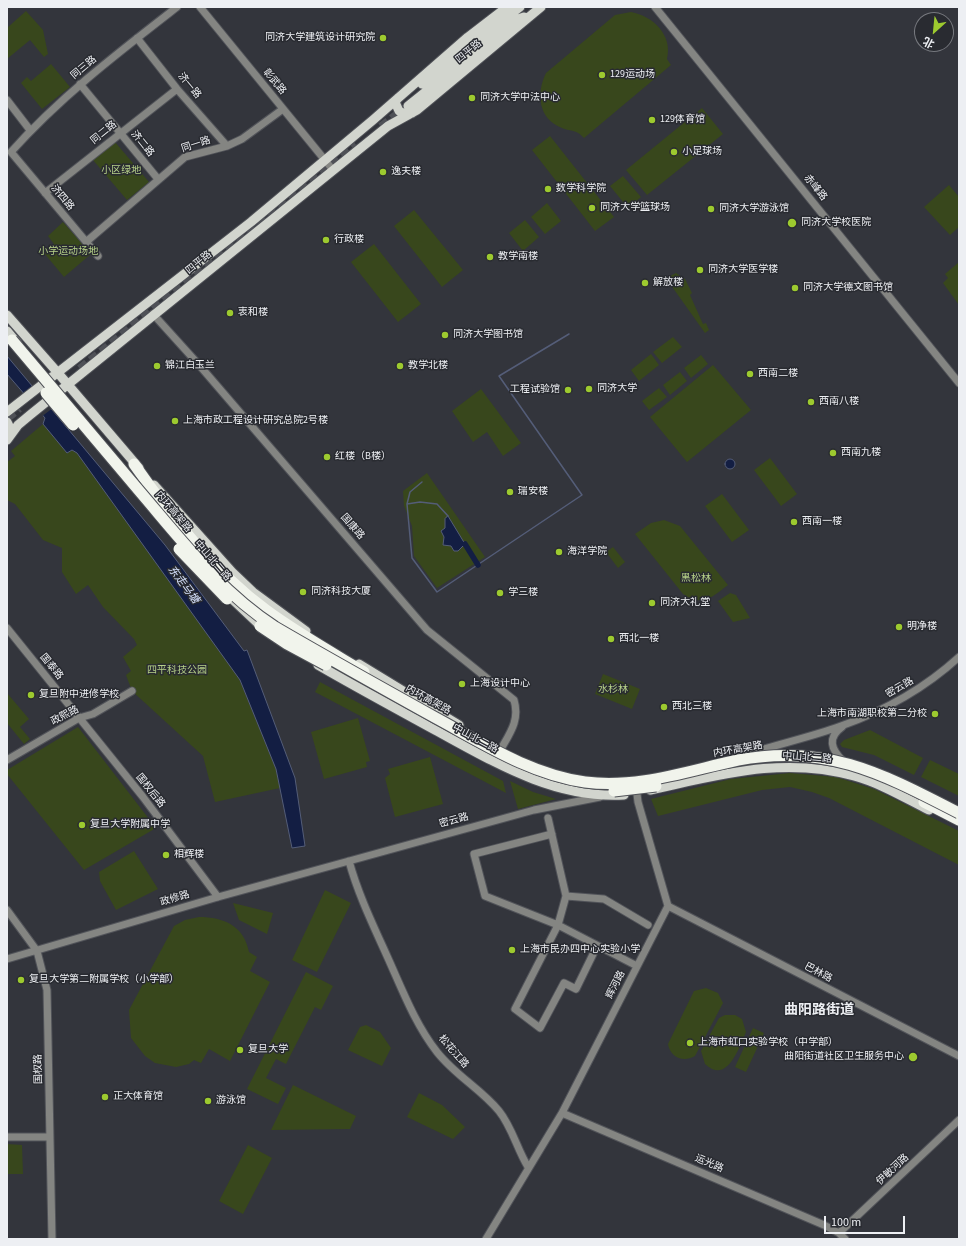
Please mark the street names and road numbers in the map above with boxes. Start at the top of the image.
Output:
street label: 四平路 [454,38,484,66]
street label: 同三路 [69,54,99,82]
street label: 彰武路 [260,67,288,97]
street label: 济一路 [175,71,203,101]
street label: 同二路 [89,119,119,147]
street label: 济二路 [128,129,156,159]
street label: 同一路 [180,135,212,155]
street label: 赤峰路 [801,173,829,203]
street label: 济四路 [48,183,76,213]
street label: 四平路 [184,249,214,277]
street label: 内环高架路 [152,489,194,535]
street label: 国康路 [338,512,366,542]
street label: 中山北二路 [191,538,233,584]
street label: 国泰路 [37,652,65,682]
street label: 密云路 [884,675,916,701]
street label: 内环高架路 [403,683,453,717]
street label: 政熙路 [49,704,81,728]
street label: 中山北二路 [450,722,500,756]
street label: 内环高架路 [712,740,764,760]
street label: 中山北二路 [782,750,832,766]
street label: 国权后路 [133,772,167,810]
street label: 密云路 [438,811,470,831]
street label: 政修路 [159,889,191,909]
street label: 巴林路 [802,961,834,985]
street label: 辉河路 [604,969,628,1001]
street label: 松花江路 [435,1033,471,1071]
street label: 国权路 [33,1054,45,1084]
street label: 伊敏河路 [874,1152,912,1188]
street label: 运光路 [693,1153,725,1175]

